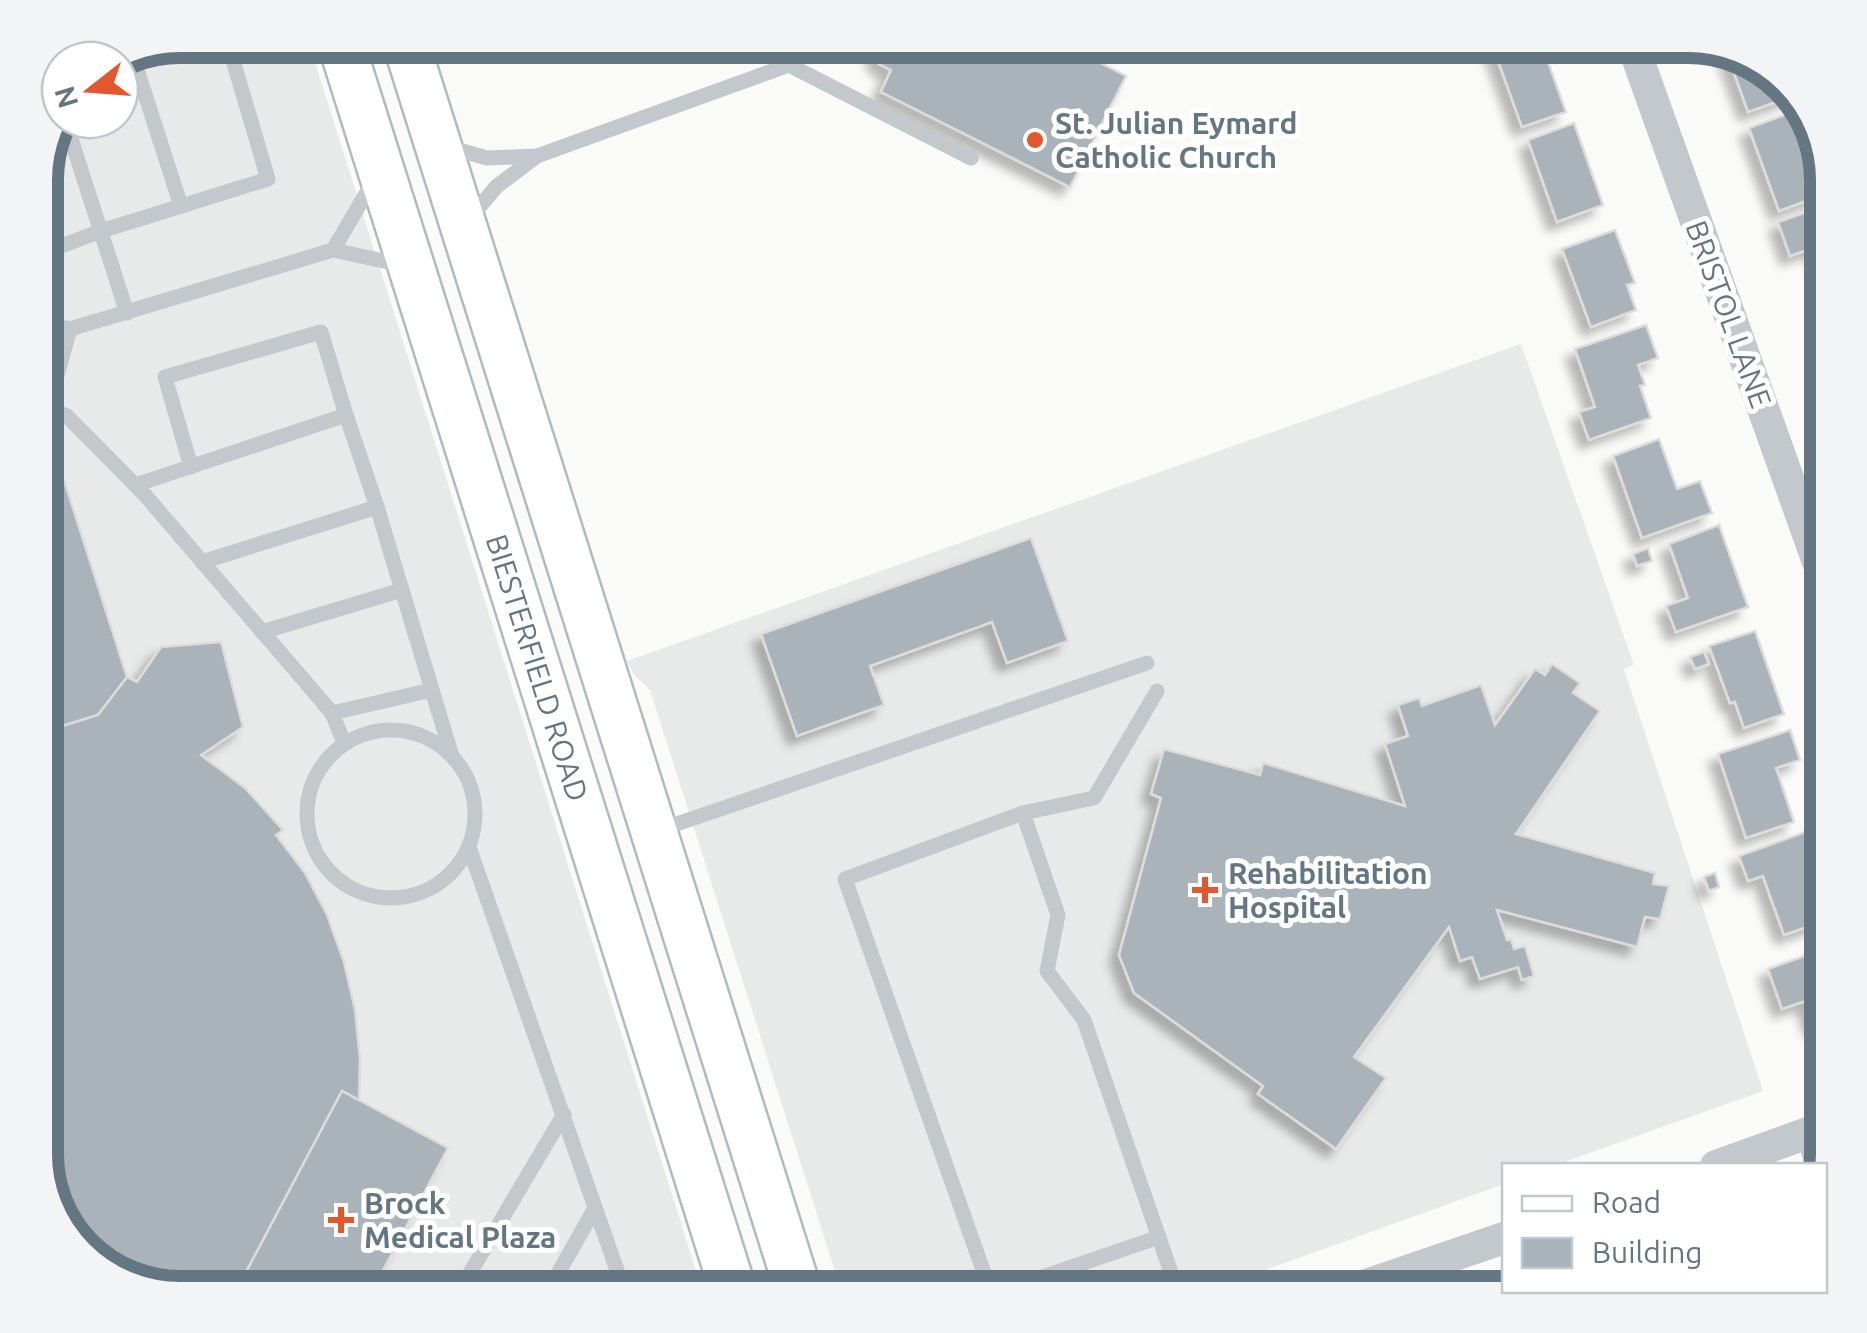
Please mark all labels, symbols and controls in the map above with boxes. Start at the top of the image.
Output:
north arrow [40,40,140,140]
text: N [48,83,83,112]
place label: St. Julian Eymard Catholic Church [1055,106,1297,174]
marker: St. Julian Eymard Catholic Church [1024,129,1046,151]
street label: BRISTOL LANE [1679,216,1779,412]
street label: BIESTERFIELD ROAD [480,530,595,805]
place label: Rehabilitation Hospital [1228,856,1428,924]
marker: Rehabilitation Hospital [1192,877,1218,903]
legend [1502,1163,1827,1293]
text: Road [1592,1185,1661,1219]
place label: Brock Medical Plaza [364,1186,556,1254]
marker: Brock Medical Plaza [328,1207,354,1233]
text: Building [1592,1235,1703,1269]

